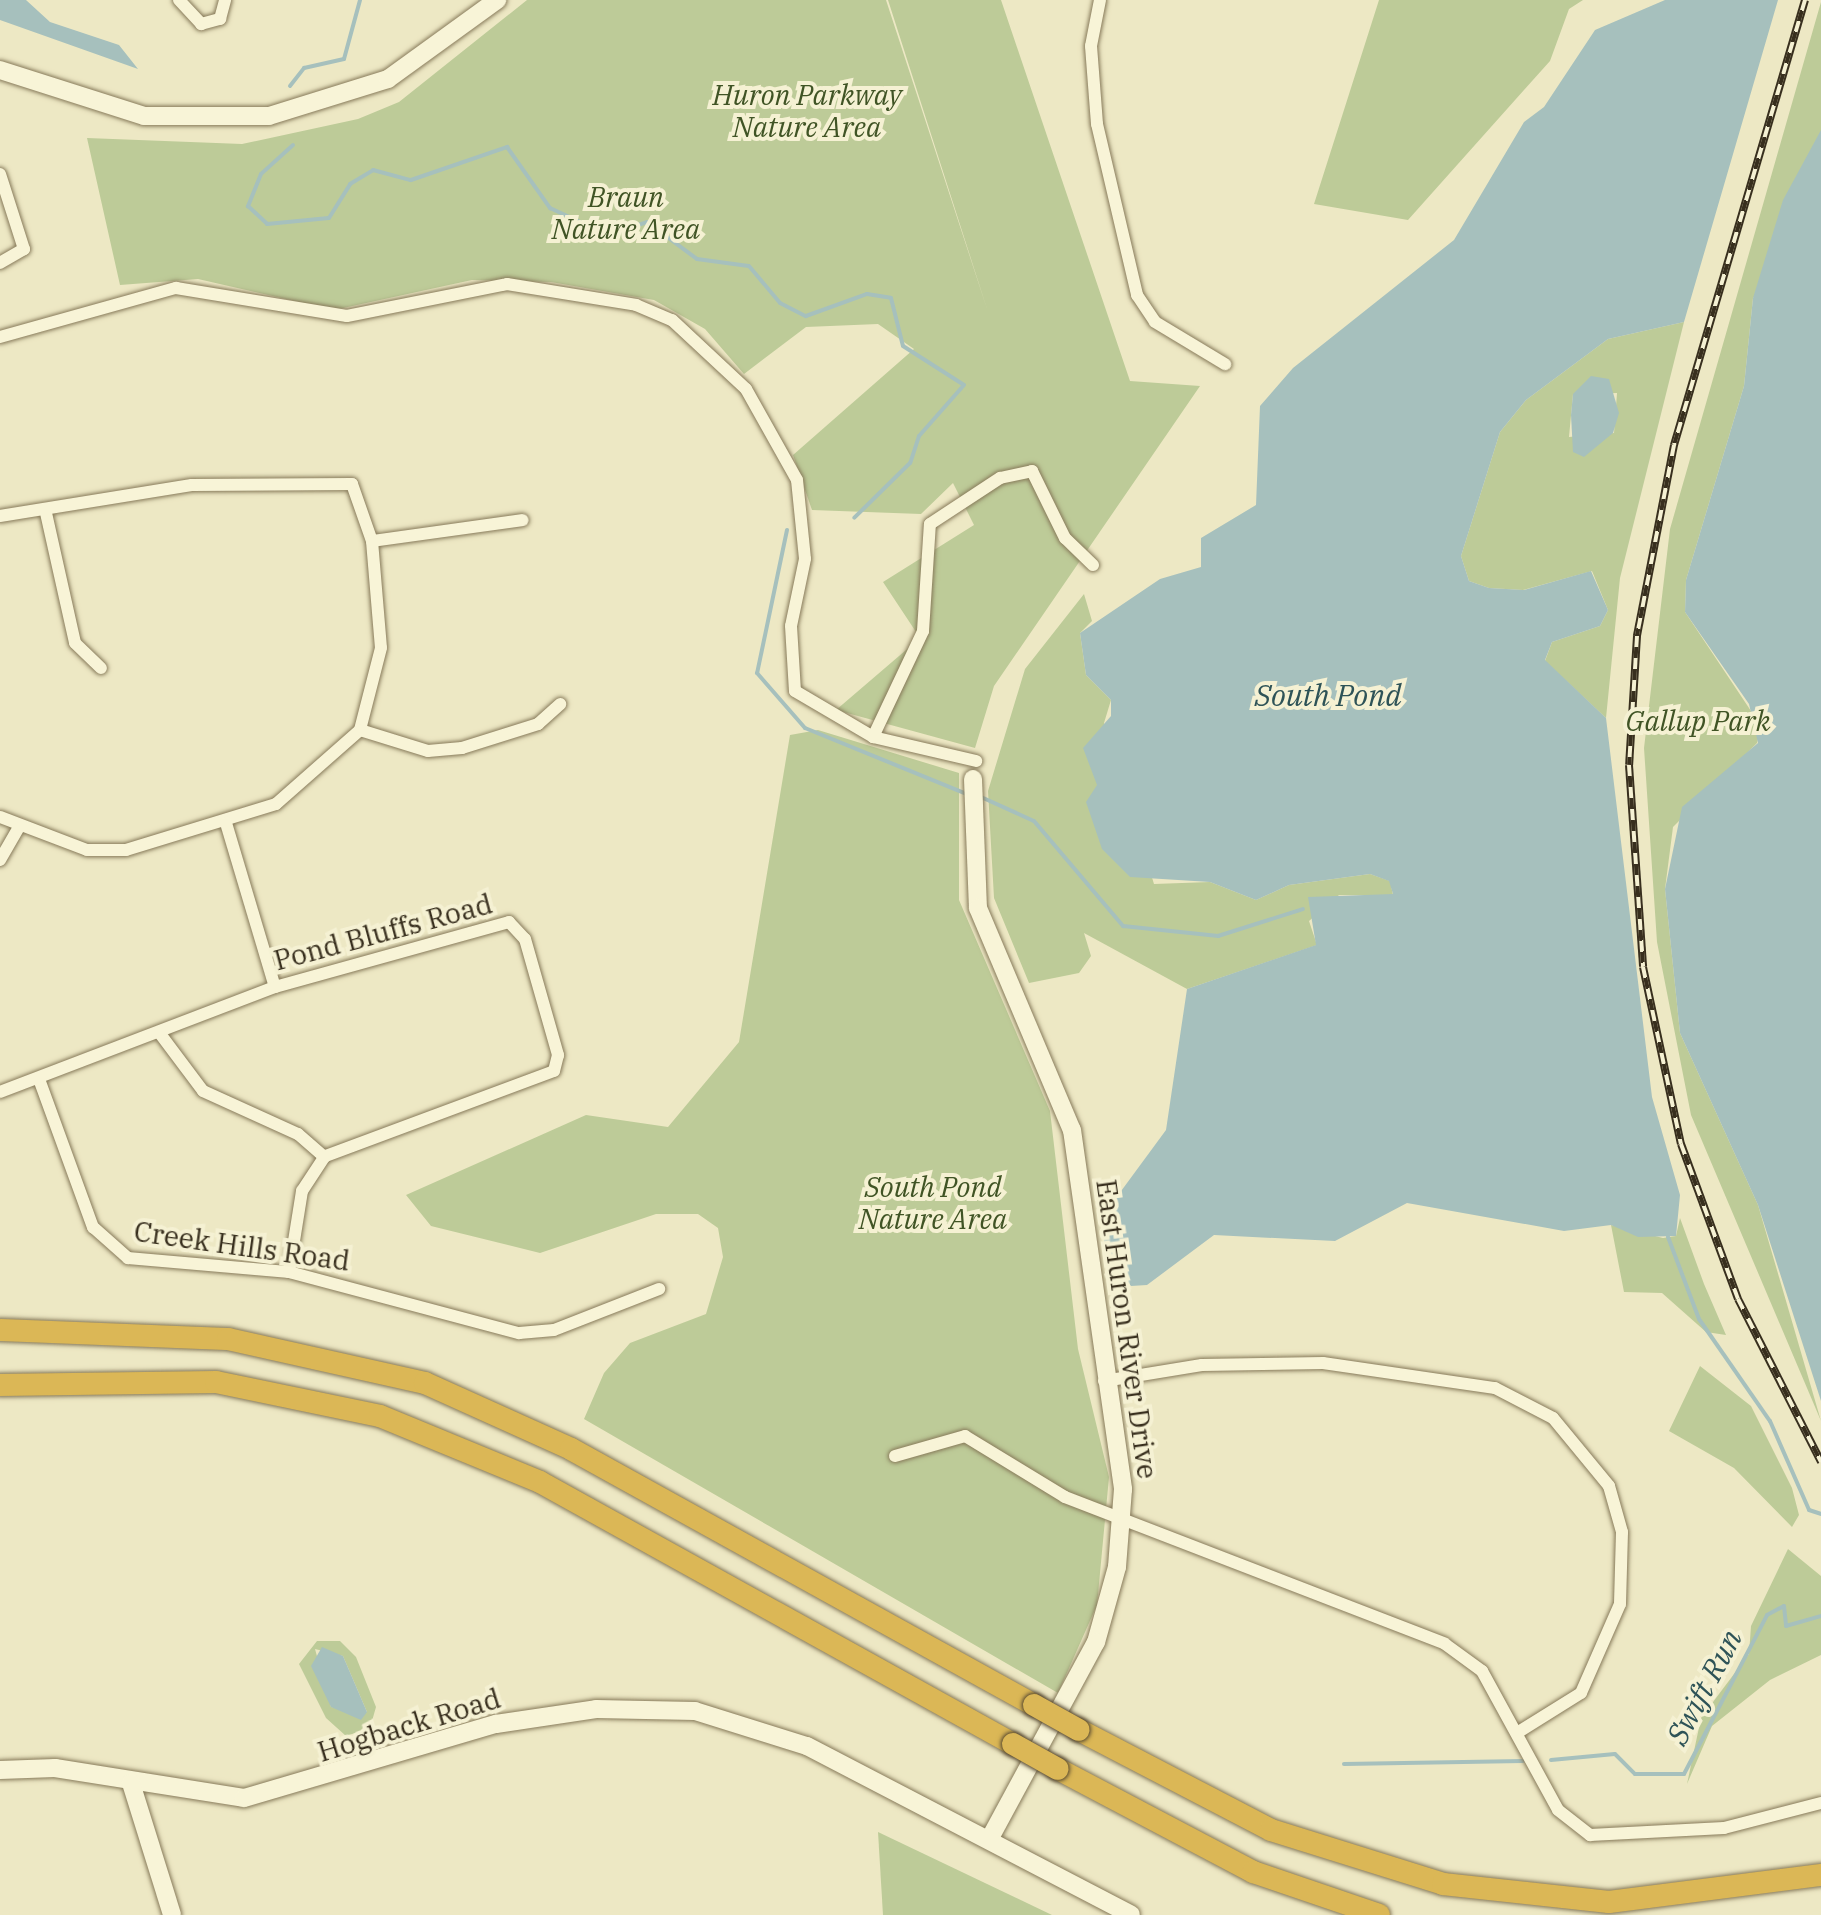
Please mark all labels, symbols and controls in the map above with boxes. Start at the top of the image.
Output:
park label: Huron Parkway Nature Area [713,78,901,144]
park label: Braun Nature Area [552,180,700,246]
water label: South Pond [1255,677,1401,713]
park label: Gallup Park [1625,704,1771,738]
street label: Pond Bluffs Road [270,887,496,977]
park label: South Pond Nature Area [859,1170,1007,1236]
street label: East Huron River Drive [1089,1177,1165,1481]
street label: Creek Hills Road [132,1214,352,1278]
water label: Swift Run [1659,1623,1749,1751]
street label: Hogback Road [314,1681,504,1769]

